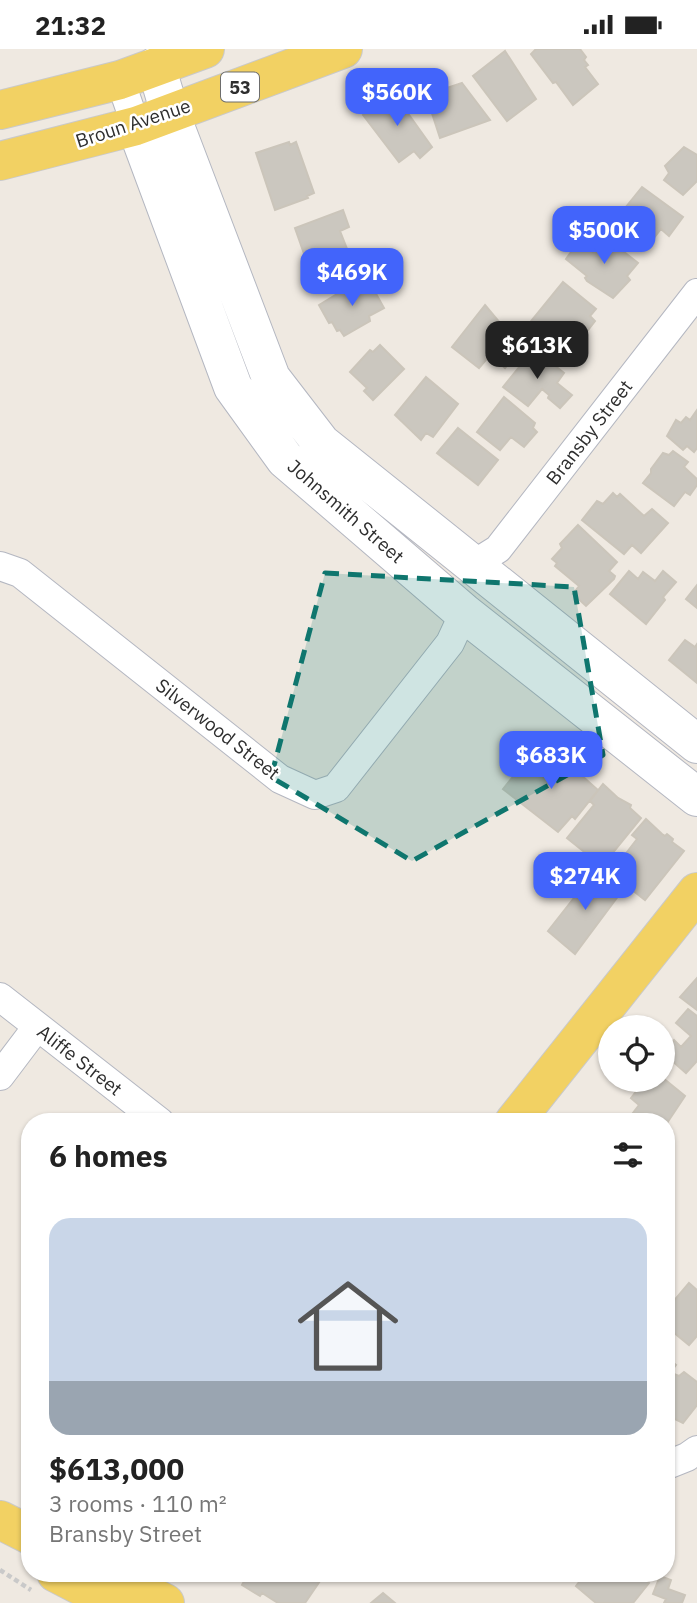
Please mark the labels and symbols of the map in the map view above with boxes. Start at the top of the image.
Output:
pin: $560K [348,69,446,128]
road number: 53 [221,73,259,101]
street label: Broun Avenue [72,93,194,153]
pin: $500K [555,207,653,266]
pin: $469K [303,249,401,308]
pin: $613K [488,321,586,381]
street label: Bransby Street [541,375,637,489]
street label: Johnsmith Street [283,454,409,568]
street label: Silverwood Street [151,673,285,785]
pin: $683K [502,731,600,791]
pin: $274K [536,853,634,912]
street label: Aliffe Street [33,1019,127,1101]

